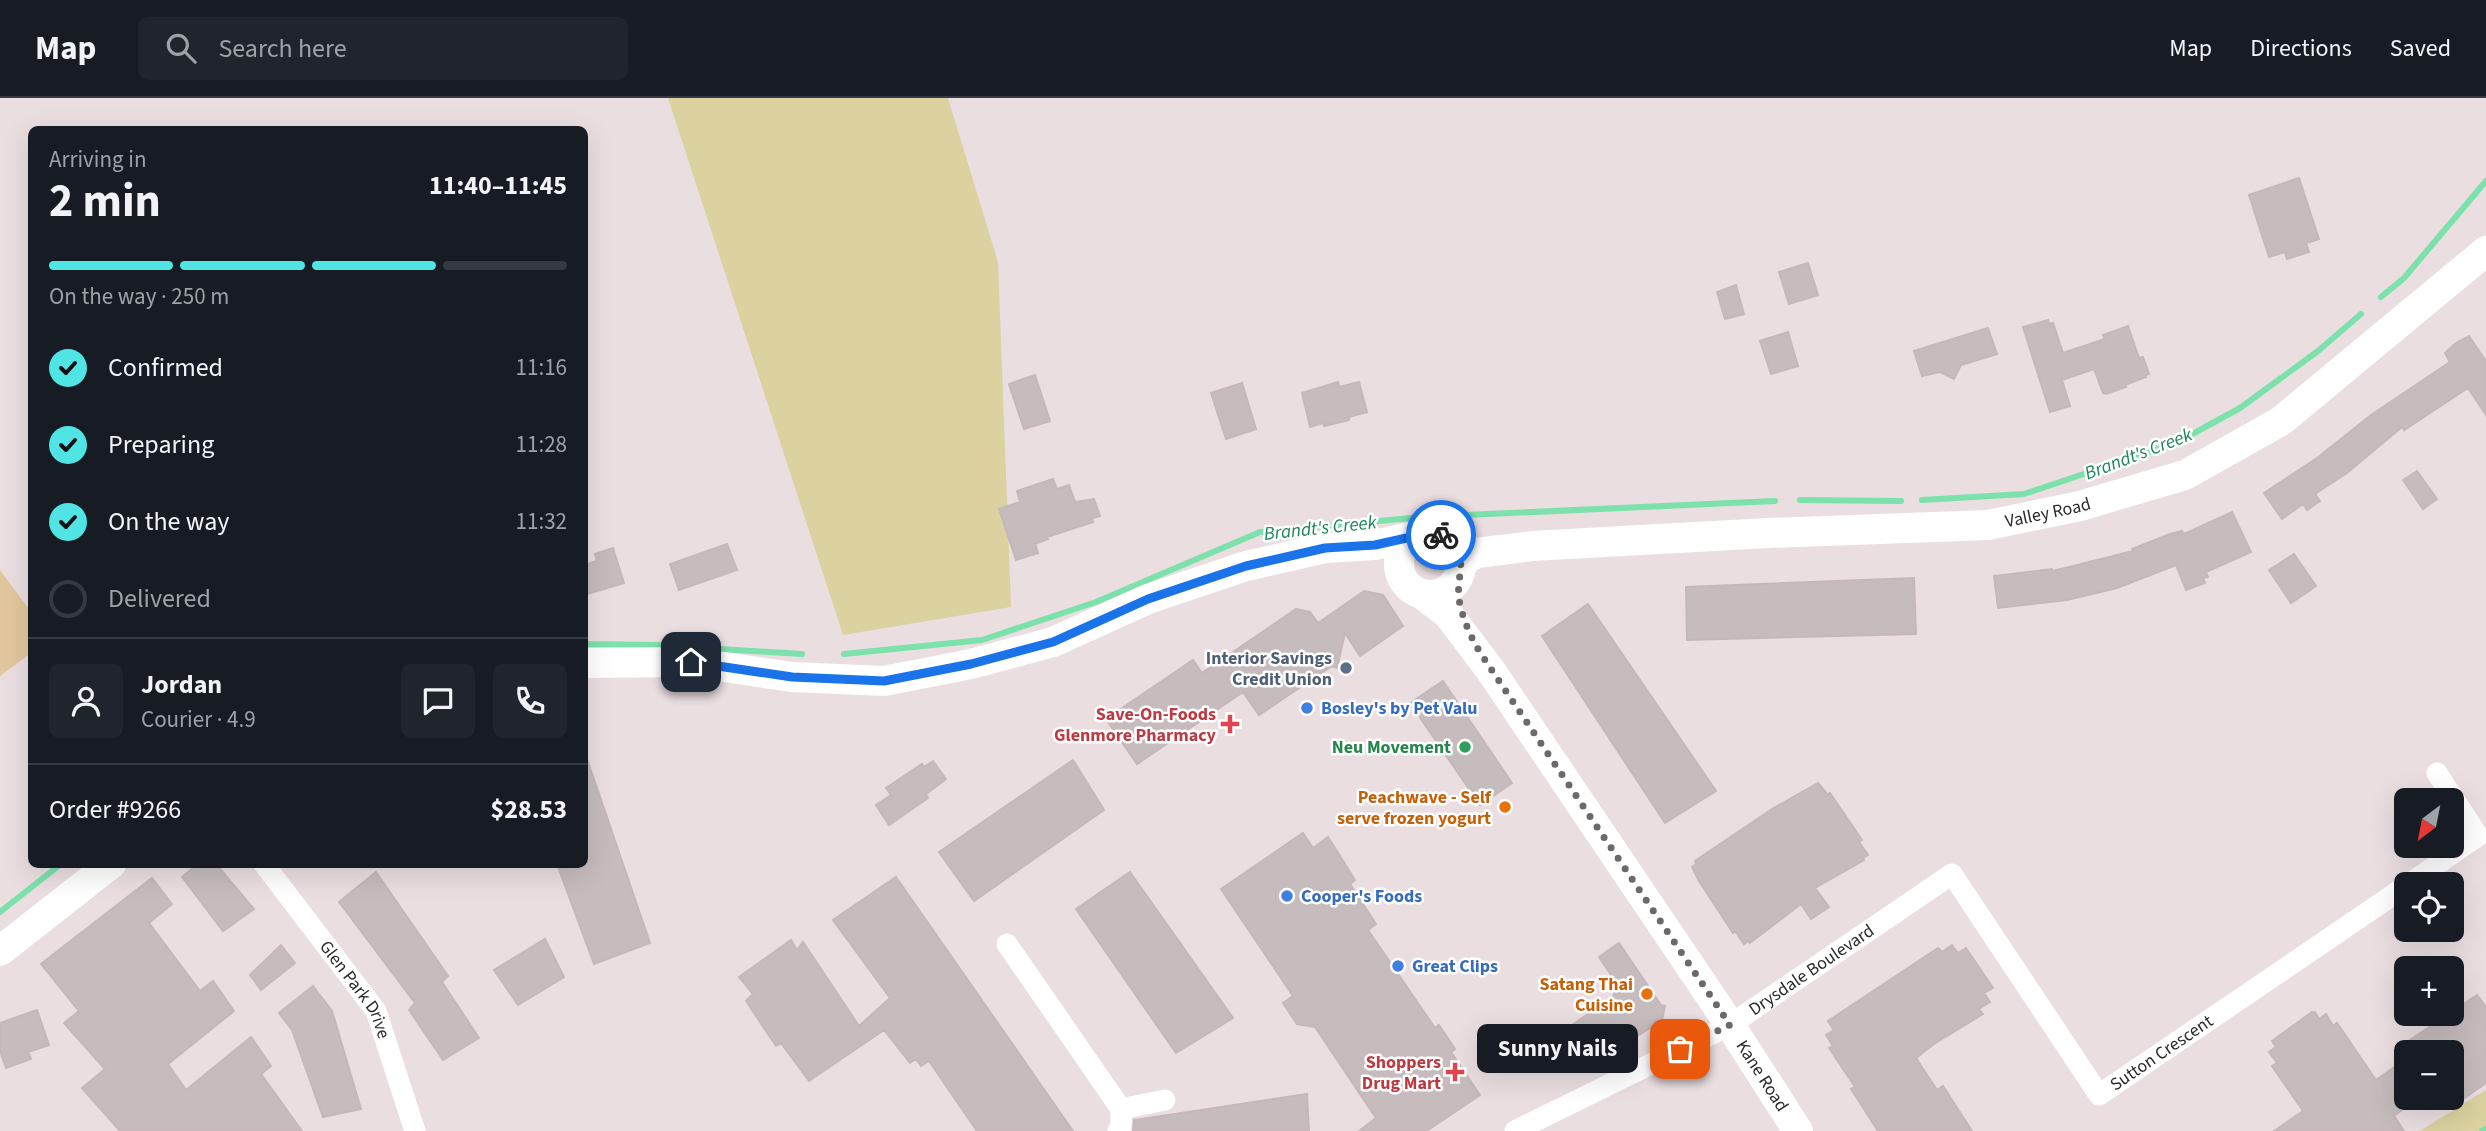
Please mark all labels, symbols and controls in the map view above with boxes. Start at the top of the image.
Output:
search box [138,17,628,80]
text: Map [35,25,96,72]
icon: search [162,29,200,67]
text: Search here [218,30,347,67]
text: Map [2169,31,2212,66]
text: Directions [2250,31,2352,66]
text: Saved [2390,31,2451,66]
text: Arriving in [49,143,147,176]
text: 11:40–11:45 [429,167,567,204]
text: 2 min [49,169,161,234]
text: On the way · 250 m [49,280,229,313]
icon: check [49,349,87,387]
text: Confirmed [108,349,223,386]
text: 11:16 [516,351,567,384]
water label: Brandt's Creek [2081,421,2197,487]
icon: check [49,426,87,464]
text: Preparing [108,426,214,463]
text: 11:28 [516,428,567,461]
street label: Valley Road [2003,491,2094,534]
courier [1406,500,1476,570]
icon: check [49,503,87,541]
text: On the way [108,503,229,540]
text: 11:32 [516,505,567,538]
water label: Brandt's Creek [1262,509,1379,548]
icon: bike [1422,516,1460,554]
text: Delivered [108,580,211,617]
pin [661,632,721,692]
icon: home [672,643,710,681]
place label: Interior Savings Credit Union [1206,646,1332,692]
marker: Interior Savings Credit Union [1338,660,1354,676]
button: person [49,664,123,738]
button: chat [401,664,475,738]
button: phone [493,664,567,738]
text: Jordan [141,666,222,703]
place label: Bosley's by Pet Valu [1321,696,1478,721]
marker: Bosley's by Pet Valu [1299,700,1315,716]
place label: Save-On-Foods Glenmore Pharmacy [1054,702,1217,748]
text: Courier · 4.9 [141,703,256,736]
marker: Save-On-Foods Glenmore Pharmacy [1222,716,1238,732]
place label: Neu Movement [1332,735,1451,760]
marker: Neu Movement [1457,739,1473,755]
place label: Peachwave - Self serve frozen yogurt [1337,785,1492,831]
north arrow [2394,788,2464,858]
map controls [2394,788,2464,1110]
text: Order #9266 [49,791,181,828]
text: $28.53 [491,791,567,828]
marker: Peachwave - Self serve frozen yogurt [1497,799,1513,815]
button: locate [2394,872,2464,942]
place label: Cooper's Foods [1301,884,1422,909]
marker: Cooper's Foods [1279,888,1295,904]
street label: Drysdale Boulevard [1744,918,1879,1022]
street label: Glen Park Drive [314,935,396,1042]
place label: Great Clips [1412,954,1498,979]
button: + [2394,956,2464,1026]
marker: Great Clips [1390,958,1406,974]
place label: Satang Thai Cuisine [1540,972,1633,1018]
marker: Satang Thai Cuisine [1639,986,1655,1002]
street label: Sutton Crescent [2105,1009,2218,1097]
pin [1650,1019,1710,1079]
callout: Sunny Nails [1477,1024,1638,1074]
icon: bag [1661,1030,1699,1068]
text: Sunny Nails [1498,1032,1617,1065]
street label: Kane Road [1730,1035,1794,1116]
button: − [2394,1040,2464,1110]
place label: Shoppers Drug Mart [1362,1050,1441,1096]
marker: Shoppers Drug Mart [1447,1064,1463,1080]

